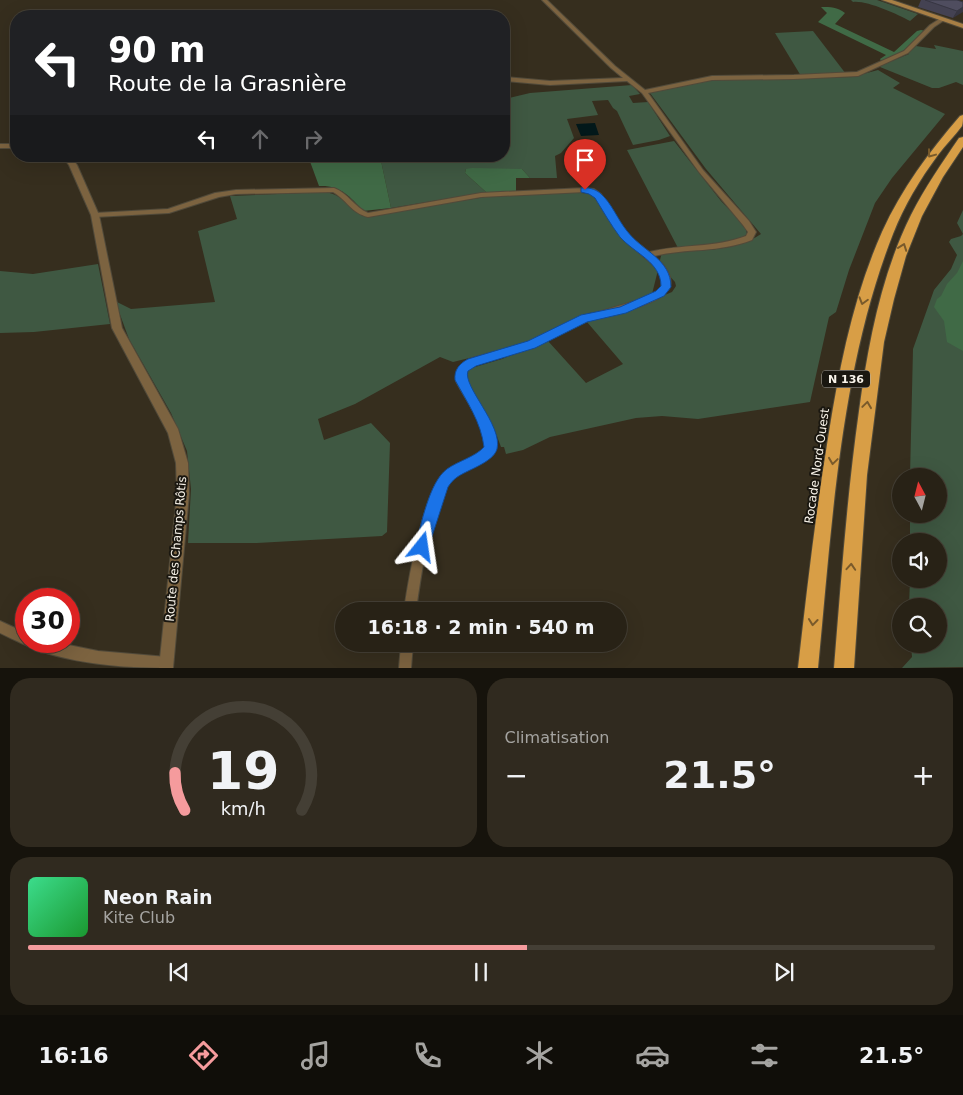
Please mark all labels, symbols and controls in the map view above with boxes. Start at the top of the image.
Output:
icon: left [25,30,90,95]
text: 90 m [108,30,205,70]
text: Route de la Grasnière [108,71,347,96]
icon: left [193,125,221,153]
icon: ahead [246,125,274,153]
icon: right [299,125,327,153]
pin [564,139,606,190]
icon: arrive [571,146,599,174]
one-way arrow [928,148,937,158]
one-way arrow [897,243,907,252]
one-way arrow [858,296,868,305]
road number: N 136 [822,370,870,388]
one-way arrow [861,400,872,408]
street label: Rocade Nord-Ouest [802,407,832,525]
one-way arrow [828,456,838,465]
north arrow [892,468,948,522]
map controls [892,468,947,653]
street label: Route des Champs Rôtis [163,476,189,622]
position arrow [395,520,447,572]
button: sound [892,533,947,588]
one-way arrow [846,562,857,570]
speed limit sign: 30 [15,588,80,653]
button: search [892,598,947,653]
text: 16:18 · 2 min · 540 m [367,616,595,638]
one-way arrow [808,618,819,626]
text: Climatisation [505,728,609,747]
text: 19 [207,741,279,801]
text: 21.5° [663,753,776,797]
text: − [505,759,528,792]
text: + [912,759,935,792]
text: km/h [221,798,266,819]
text: Neon Rain [103,886,212,908]
text: Kite Club [103,908,175,927]
icon: previous [165,958,193,986]
icon: pause [467,958,495,986]
icon: next [770,958,798,986]
icon: directions [186,1038,221,1073]
icon: music [298,1038,333,1073]
icon: phone [410,1038,445,1073]
icon: climate [522,1038,557,1073]
icon: car [635,1038,670,1073]
icon: filters [747,1038,782,1073]
text: 16:16 [39,1043,109,1068]
text: 21.5° [859,1043,924,1068]

